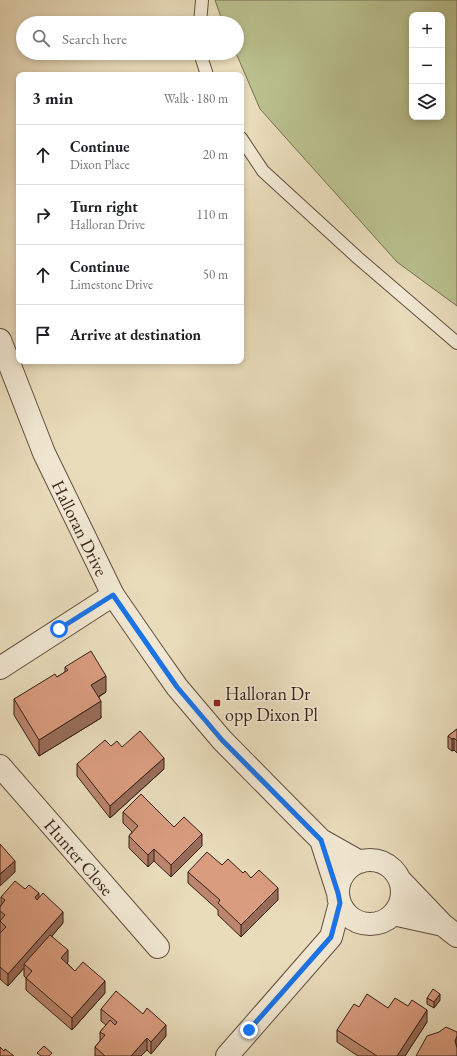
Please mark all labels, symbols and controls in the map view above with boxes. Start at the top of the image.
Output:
map controls [409,12,445,120]
button: + [409,12,445,48]
search box [16,16,244,60]
icon: search [30,27,52,49]
text: Search here [62,29,127,48]
button: − [409,48,445,84]
button: layers [409,84,445,120]
text: 3 min [32,87,73,109]
text: Walk · 180 m [164,90,228,107]
text: Continue [70,137,130,156]
icon: ahead [32,144,54,166]
text: 20 m [203,146,228,163]
text: Dixon Place [70,156,130,173]
text: Turn right [70,197,138,216]
icon: right [32,204,54,226]
text: 110 m [197,206,228,223]
text: Halloran Drive [70,216,145,233]
text: Continue [70,257,130,276]
icon: ahead [32,264,54,286]
text: 50 m [203,266,228,283]
text: Limestone Drive [70,276,153,293]
icon: arrive [32,324,54,346]
text: Arrive at destination [70,325,201,344]
street label: Halloran Drive [47,476,113,580]
route start [50,620,68,638]
place label: Halloran Dr opp Dixon Pl [225,682,318,726]
marker: Halloran Dr opp Dixon Pl [212,698,222,708]
street label: Hunter Close [39,814,119,900]
route end [240,1021,258,1039]

